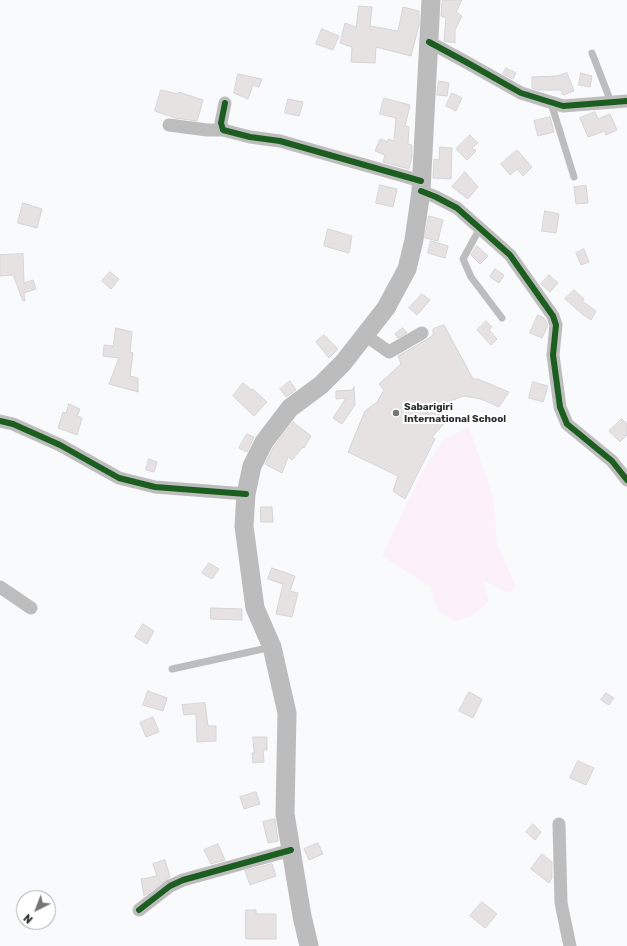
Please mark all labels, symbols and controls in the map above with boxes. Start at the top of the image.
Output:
place label: Sabarigiri International School [404,401,506,424]
marker: Sabarigiri International School [391,408,401,418]
north arrow [16,890,56,930]
text: N [21,911,36,926]

